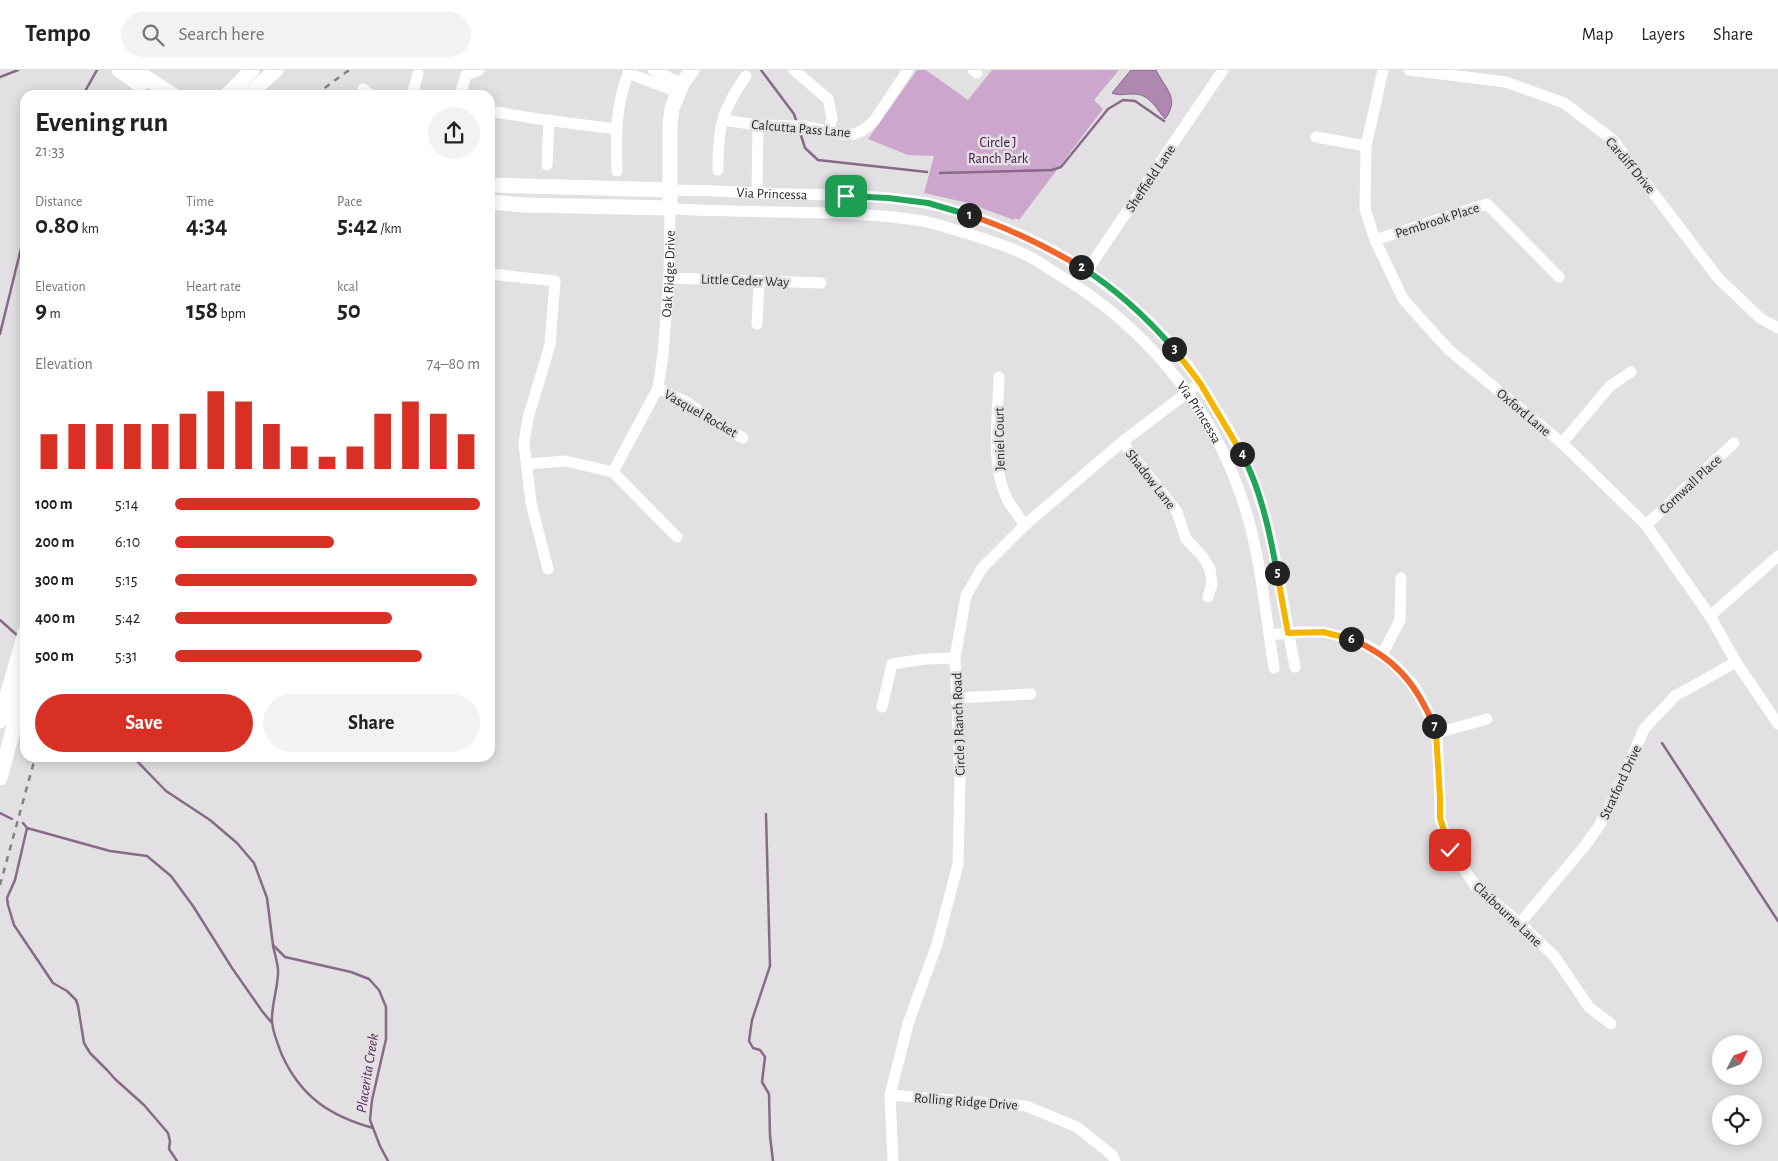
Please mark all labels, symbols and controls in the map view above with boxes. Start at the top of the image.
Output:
search box [121,12,471,57]
icon: search [139,21,167,49]
text: Tempo [25,22,91,46]
text: Search here [179,25,264,44]
text: Map [1582,26,1613,44]
text: Layers [1641,26,1685,44]
text: Share [1713,26,1753,44]
button: share [428,107,480,159]
text: Evening run [35,109,168,137]
street label: Calcutta Pass Lane [751,118,851,140]
street label: Cardiff Drive [1603,135,1658,196]
park label: Circle J Ranch Park [968,136,1029,166]
text: 21:33 [35,143,65,159]
street label: Sheffield Lane [1123,143,1178,215]
pin [825,175,867,217]
icon: arrive [832,182,860,210]
street label: Via Princessa [736,186,808,202]
text: Distance [35,195,82,209]
text: Time [186,195,214,209]
text: Pace [337,195,362,209]
street label: Pembrook Place [1394,201,1481,241]
pin: 1 [956,202,982,228]
text: 1 [967,208,972,222]
text: 0.80 [35,213,79,238]
text: 4:34 [186,213,228,238]
text: 5:42 [337,213,378,238]
text: km [79,222,99,236]
text: /km [378,222,402,236]
street label: Oak Ridge Drive [660,230,678,318]
pin: 2 [1068,254,1094,280]
text: 2 [1078,260,1085,274]
street label: Little Ceder Way [701,272,789,290]
text: Elevation [35,280,86,294]
text: Heart rate [186,280,241,294]
text: kcal [337,280,358,294]
text: 9 [35,298,47,323]
text: 158 [186,298,218,323]
text: 50 [337,298,361,323]
text: m [47,307,61,321]
text: bpm [218,307,246,321]
pin: 3 [1162,336,1186,362]
text: 3 [1171,342,1178,356]
text: Elevation [35,356,93,372]
text: 74–80 m [427,356,480,372]
street label: Via Princessa [1174,379,1224,447]
street label: Oxford Lane [1494,386,1553,439]
street label: Vasquel Rocket [662,387,740,441]
street label: Jeniel Court [992,407,1008,471]
pin: 4 [1230,442,1254,466]
street label: Shadow Lane [1123,447,1178,512]
text: 4 [1239,447,1246,461]
street label: Cornwall Place [1657,453,1724,517]
text: 100 m [35,496,73,512]
text: 5:14 [115,496,139,512]
text: 200 m [35,534,75,550]
text: 6:10 [115,534,140,550]
pin: 5 [1264,560,1290,586]
text: 5 [1274,566,1281,580]
text: 300 m [35,572,74,588]
text: 5:15 [115,572,138,588]
text: 400 m [35,610,75,626]
text: 5:42 [115,610,140,626]
pin: 6 [1338,626,1364,652]
text: 6 [1348,632,1355,646]
text: 500 m [35,648,74,664]
text: 5:31 [115,648,137,664]
street label: Circle J Ranch Road [950,672,968,776]
button: Save [35,694,253,752]
button: Share [263,694,480,752]
pin: 7 [1422,714,1446,738]
text: 7 [1431,719,1438,733]
street label: Stratford Drive [1598,743,1644,822]
pin [1429,829,1471,871]
icon: check [1436,836,1464,864]
street label: Claibourne Lane [1470,880,1544,950]
water label: Placerita Creek [354,1032,381,1114]
north arrow [1712,1035,1762,1085]
map controls [1712,1035,1762,1145]
street label: Rolling Ridge Drive [914,1091,1018,1113]
button: locate [1712,1095,1762,1145]

